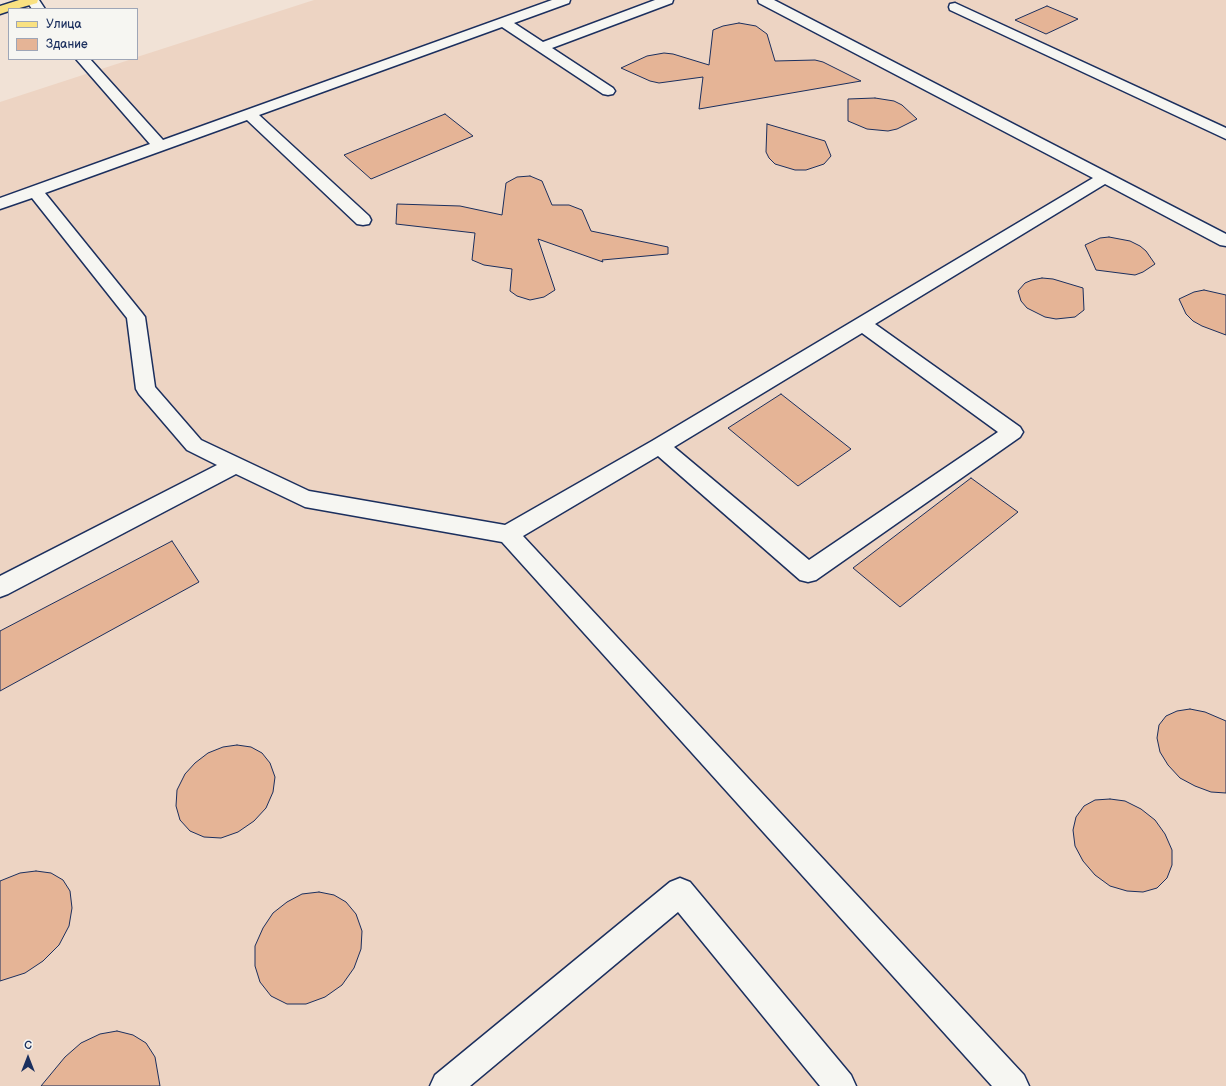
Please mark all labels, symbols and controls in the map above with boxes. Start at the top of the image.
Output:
legend [8,8,138,60]
text: Улица [46,17,82,32]
text: Здание [46,37,88,52]
north arrow [8,1038,48,1078]
text: С [24,1039,32,1052]

